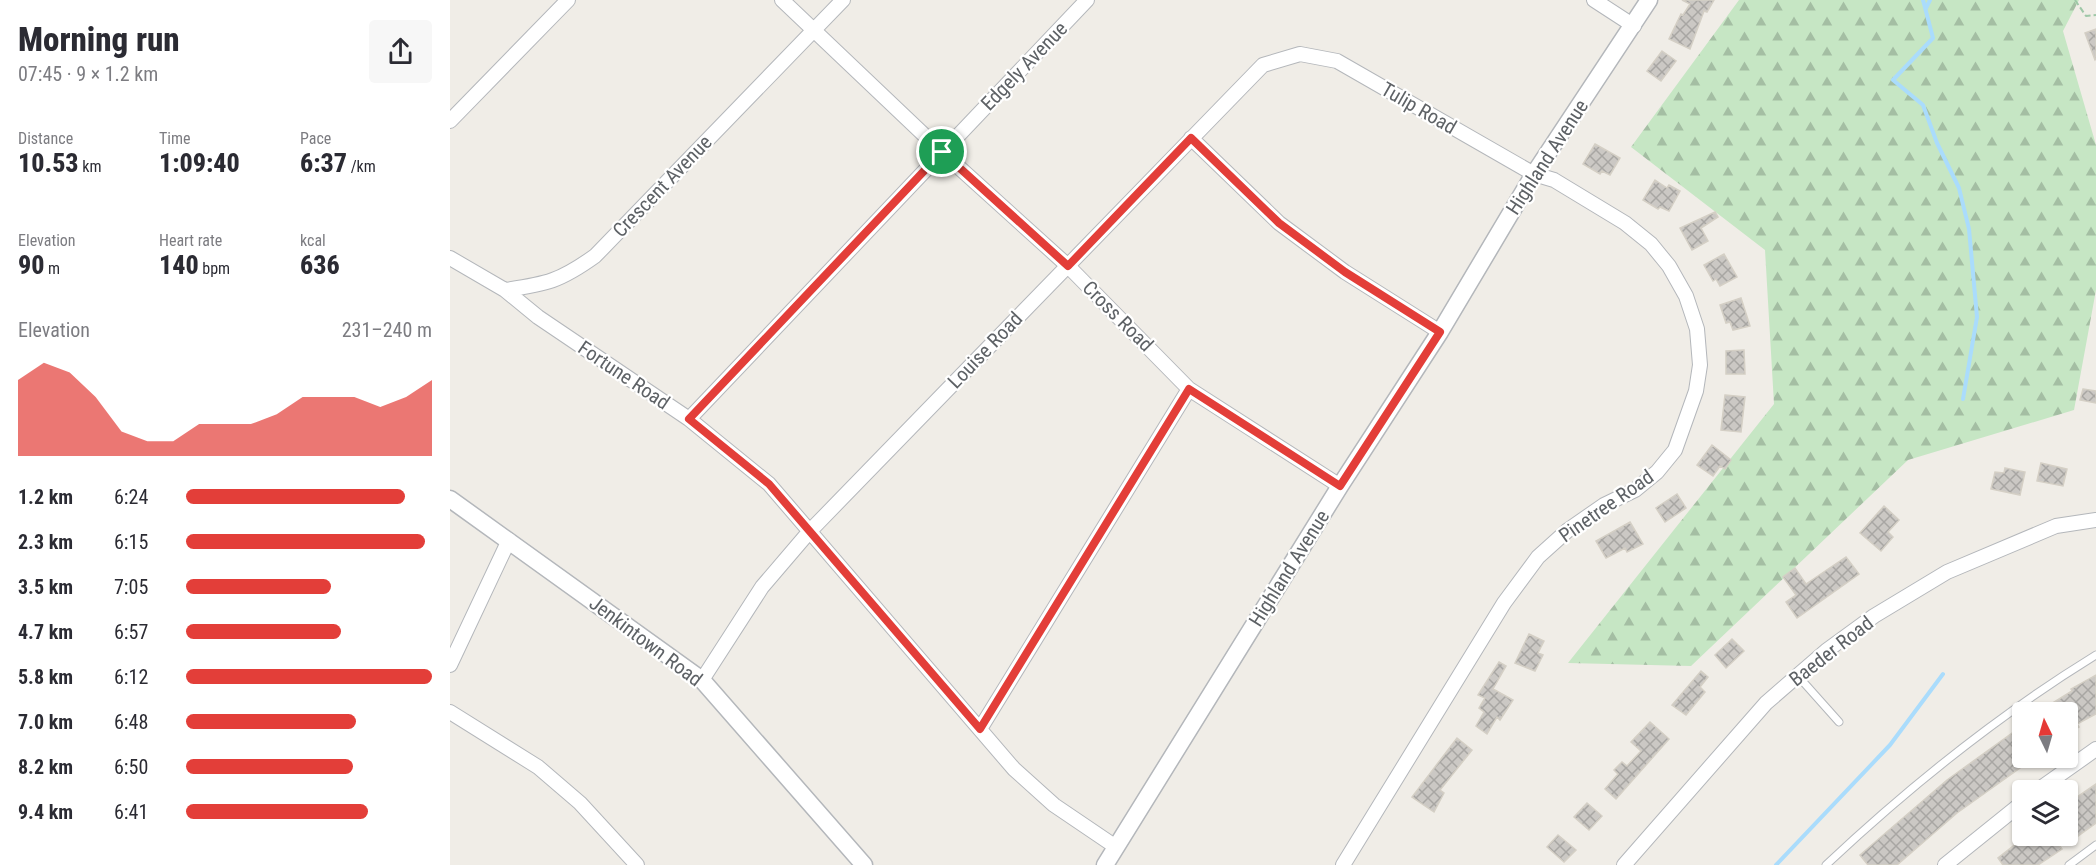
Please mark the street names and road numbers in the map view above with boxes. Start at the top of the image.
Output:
street label: Edgely Avenue [976,17,1072,115]
street label: Tulip Road [1377,77,1461,139]
street label: Highland Avenue [1501,95,1593,219]
street label: Crescent Avenue [607,130,717,242]
street label: Cross Road [1078,276,1158,356]
street label: Louise Road [943,307,1027,393]
street label: Fortune Road [574,336,674,414]
street label: Pinetree Road [1554,465,1658,547]
street label: Highland Avenue [1244,505,1334,631]
street label: Jenkintown Road [585,591,707,691]
street label: Baeder Road [1784,611,1878,691]

